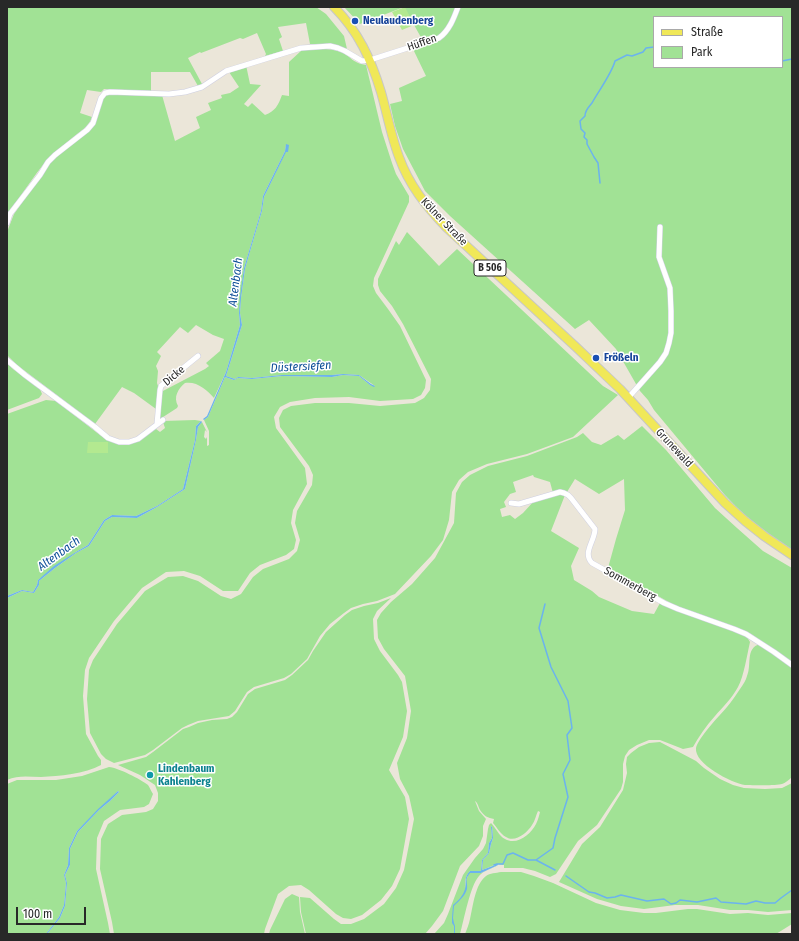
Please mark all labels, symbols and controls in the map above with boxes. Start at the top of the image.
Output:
place label: Neulaudenberg [363,14,433,28]
marker: Neulaudenberg [350,16,360,26]
legend [653,16,783,68]
text: Straße [691,25,723,39]
street label: Hüffen [406,32,438,54]
text: Park [691,45,712,59]
street label: Kölner Straße [418,195,470,249]
water label: Altenbach [226,257,246,307]
road number: B 506 [474,260,506,276]
place label: Frößeln [604,351,638,365]
marker: Frößeln [591,353,601,363]
water label: Düstersiefen [270,358,332,376]
street label: Dicke [160,363,188,389]
street label: Grunewald [653,426,695,470]
water label: Altenbach [35,534,83,574]
street label: Sommerberg [602,564,658,604]
place label: Lindenbaum Kahlenberg [158,762,215,788]
marker: Lindenbaum Kahlenberg [145,770,155,780]
scale bar [18,899,88,925]
text: 100 m [23,907,52,921]

